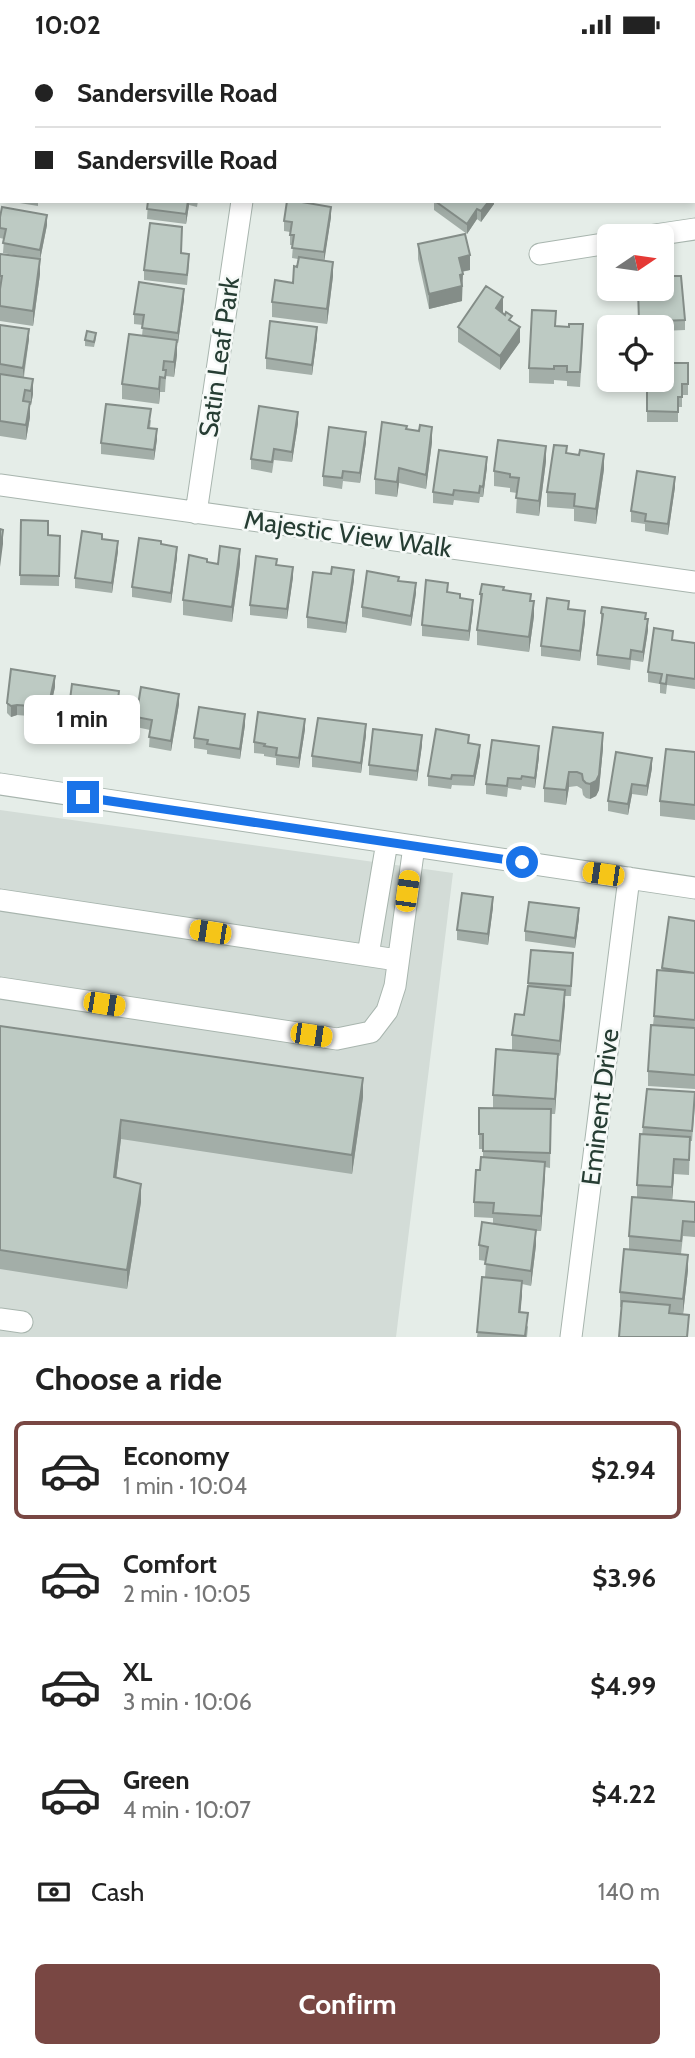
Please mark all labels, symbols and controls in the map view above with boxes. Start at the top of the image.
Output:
text: 10:02 [35,9,101,41]
text: Sandersville Road [77,77,278,109]
text: Sandersville Road [77,144,278,176]
north arrow [597,224,674,301]
map controls [597,224,674,392]
street label: Satin Leaf Park [192,274,246,439]
button: locate [597,315,674,392]
street label: Majestic View Walk [242,504,454,564]
callout: 1 min [25,695,141,745]
text: 1 min [56,705,108,733]
route end [67,781,99,813]
route start [506,846,538,878]
car [581,861,626,887]
car [394,869,421,913]
car [188,918,233,946]
car [82,990,127,1018]
car [289,1022,334,1048]
street label: Eminent Drive [575,1027,625,1187]
text: Choose a ride [35,1359,222,1398]
icon: car [39,1439,102,1502]
text: Economy [123,1440,229,1472]
text: $2.94 [591,1454,656,1486]
text: 1 min · 10:04 [123,1472,247,1500]
icon: car [39,1547,102,1610]
text: Comfort [123,1548,217,1580]
text: $3.96 [592,1562,656,1594]
text: 2 min · 10:05 [123,1580,251,1608]
icon: car [39,1655,102,1718]
text: XL [123,1656,152,1688]
text: $4.99 [590,1670,656,1702]
text: 3 min · 10:06 [123,1688,252,1716]
icon: car [39,1763,102,1826]
text: Green [123,1764,190,1796]
text: $4.22 [591,1778,656,1810]
text: 4 min · 10:07 [123,1796,251,1824]
icon: cash [35,1873,73,1911]
text: Cash [91,1876,144,1908]
text: 140 m [598,1878,660,1906]
button: Confirm [35,1964,660,2044]

